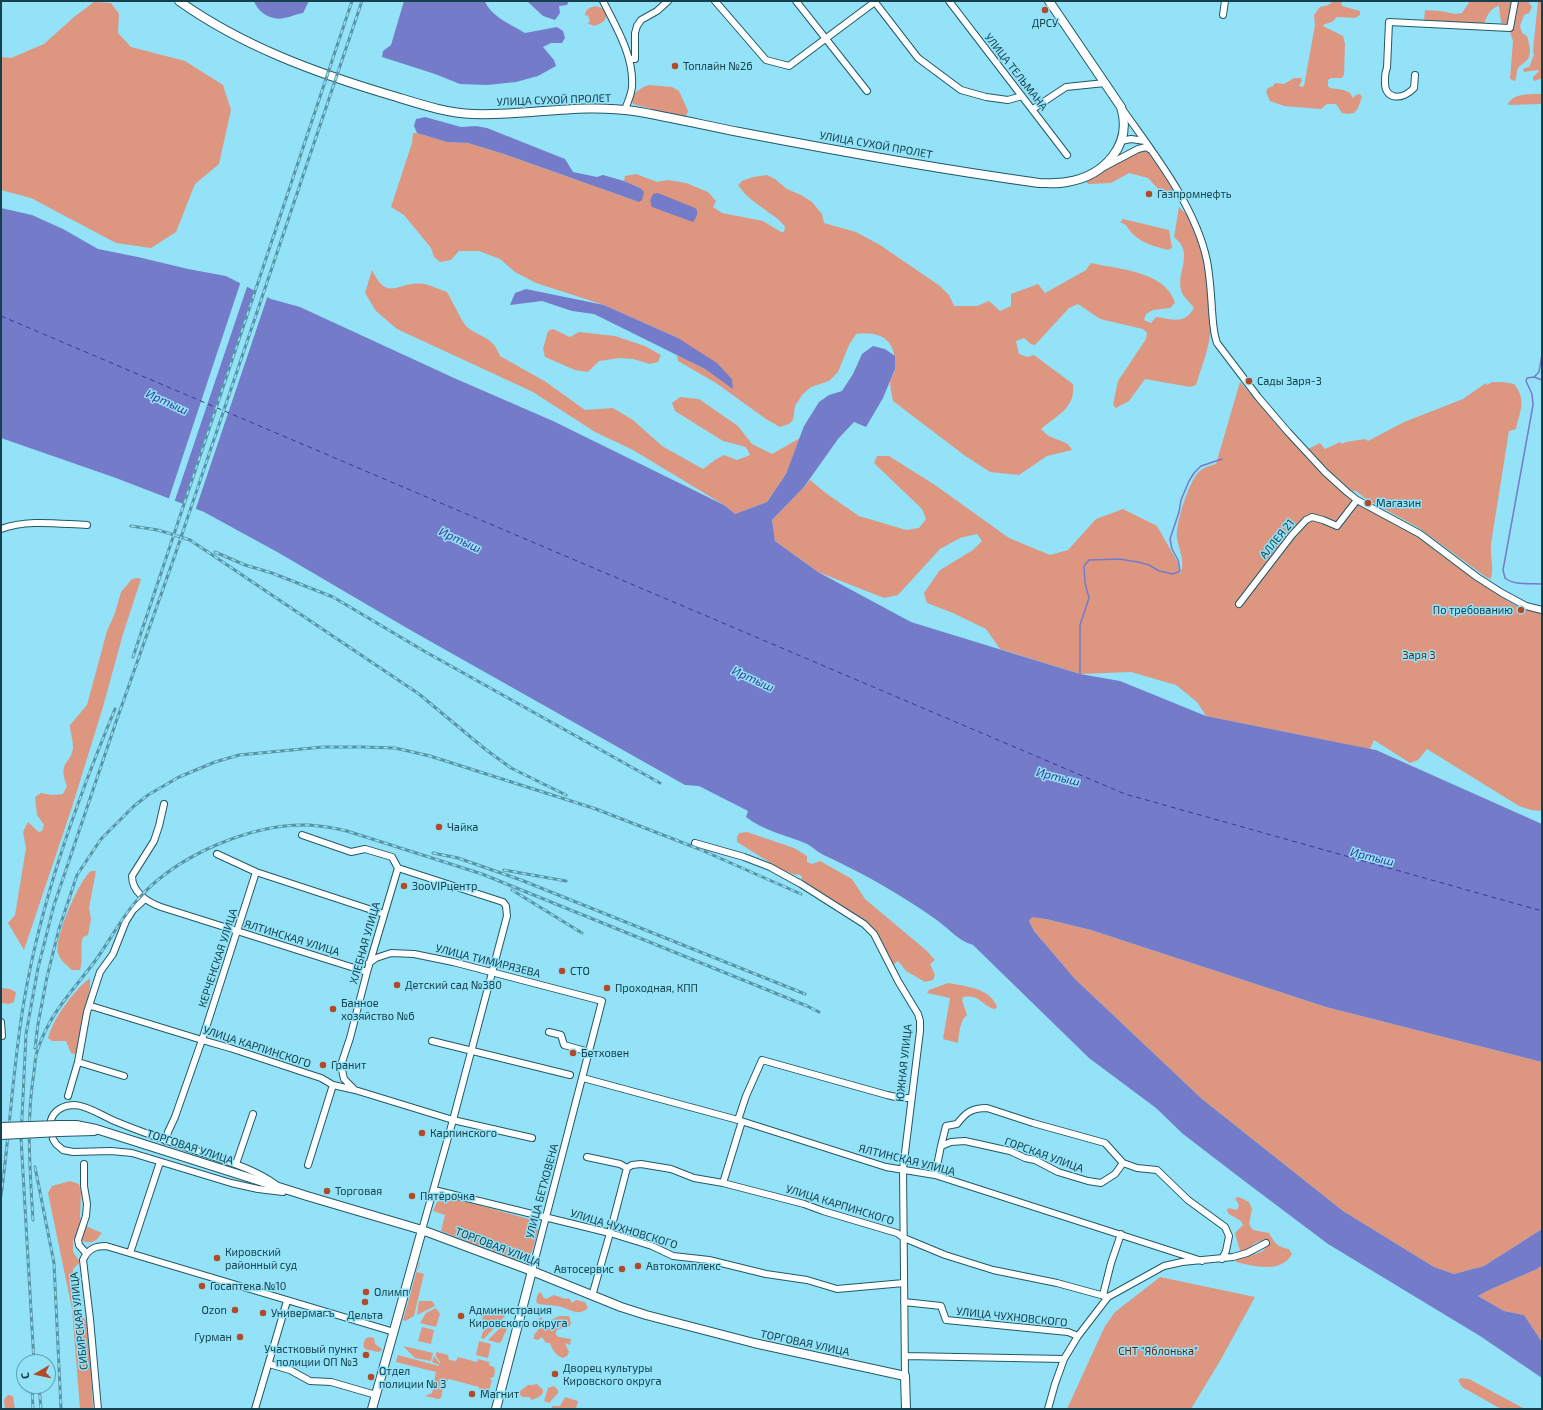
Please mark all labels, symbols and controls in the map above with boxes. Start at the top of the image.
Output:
marker: ДРСУ [1040,5,1050,15]
place label: ДРСУ [1032,16,1058,30]
street label: УЛИЦА ТЕЛЬМАНА [982,31,1050,113]
place label: Топлайн №26 [683,59,753,73]
marker: Топлайн №26 [670,61,680,71]
street label: УЛИЦА СУХОЙ ПРОЛЕТ [497,91,611,109]
street label: УЛИЦА СУХОЙ ПРОЛЕТ [818,129,934,161]
place label: Газпромнефть [1157,187,1232,201]
marker: Газпромнефть [1144,189,1154,199]
place label: Сады Заря-3 [1257,374,1322,388]
marker: Сады Заря-3 [1244,376,1254,386]
water label: Иртыш [144,386,190,418]
place label: Магазин [1376,496,1421,510]
marker: Магазин [1363,498,1373,508]
street label: АЛЛЕЯ 21 [1257,517,1297,561]
water label: Иртыш [437,524,483,556]
place label: По требованию [1433,603,1513,617]
marker: По требованию [1516,605,1526,615]
park label: Заря 3 [1402,648,1436,662]
water label: Иртыш [730,663,776,695]
water label: Иртыш [1035,765,1081,789]
place label: Чайка [447,820,478,834]
marker: Чайка [434,822,444,832]
water label: Иртыш [1349,845,1395,869]
place label: ЗооVIPцентр [412,879,477,893]
marker: ЗооVIPцентр [399,881,409,891]
street label: ХЛЕБНАЯ УЛИЦА [347,900,383,986]
street label: КЕРЧЕНСКАЯ УЛИЦА [196,907,240,1009]
street label: ЯЛТИНСКАЯ УЛИЦА [243,917,341,959]
street label: УЛИЦА ТИМИРЯЗЕВА [434,942,542,980]
place label: СТО [570,964,590,978]
marker: СТО [557,966,567,976]
place label: Детский сад №380 [405,978,502,992]
marker: Детский сад №380 [392,980,402,990]
place label: Проходная, КПП [615,981,698,995]
marker: Проходная, КПП [602,983,612,993]
place label: Банное хозяйство №6 [341,996,414,1022]
marker: Банное хозяйство №6 [328,1004,338,1014]
street label: УЛИЦА КАРПИНСКОГО [201,1023,313,1071]
street label: ЮЖНАЯ УЛИЦА [893,1023,915,1103]
place label: Бетховен [581,1046,629,1060]
marker: Бетховен [568,1048,578,1058]
place label: Гранит [331,1058,366,1072]
marker: Гранит [318,1060,328,1070]
place label: Карпинского [430,1126,497,1140]
street label: ТОРГОВАЯ УЛИЦА [145,1127,235,1167]
marker: Карпинского [417,1128,427,1138]
street label: ГОРСКАЯ УЛИЦА [1003,1135,1085,1175]
street label: УЛИЦА БЕТХОВЕНА [523,1142,561,1240]
street label: ЯЛТИНСКАЯ УЛИЦА [857,1142,957,1178]
street label: УЛИЦА КАРПИНСКОГО [784,1182,896,1228]
place label: Торговая [335,1184,382,1198]
marker: Торговая [322,1186,332,1196]
place label: Пятёрочка [420,1189,475,1203]
marker: Пятёрочка [407,1191,417,1201]
street label: УЛИЦА ЧУХНОВСКОГО [569,1206,679,1252]
street label: ТОРГОВАЯ УЛИЦА [453,1225,543,1269]
place label: Кировский районный суд [225,1245,297,1271]
marker: Кировский районный суд [212,1253,222,1263]
place label: Автокомплекс [646,1259,721,1273]
marker: Автокомплекс [633,1261,643,1271]
place label: Автосервис [554,1262,614,1276]
marker: Автосервис [617,1264,627,1274]
street label: СИБИРСКАЯ УЛИЦА [67,1271,91,1371]
place label: Госаптека №10 [210,1279,286,1293]
marker: Госаптека №10 [197,1281,207,1291]
place label: Олимп [374,1285,408,1299]
marker: Олимп [361,1287,371,1297]
marker: Дельта [360,1297,370,1307]
place label: Ozon [201,1303,227,1317]
place label: Администрация Кировского округа [469,1303,568,1329]
marker: Ozon [230,1305,240,1315]
street label: УЛИЦА ЧУХНОВСКОГО [956,1305,1068,1329]
place label: Универмагъ [271,1306,335,1320]
marker: Универмагъ [258,1308,268,1318]
place label: Дельта [347,1308,383,1322]
marker: Администрация Кировского округа [456,1311,466,1321]
street label: ТОРГОВАЯ УЛИЦА [759,1327,851,1359]
place label: Гурман [194,1330,232,1344]
marker: Гурман [235,1332,245,1342]
place label: Участковый пункт полиции ОП №3 [264,1342,358,1368]
park label: СНТ "Яблонька" [1118,1344,1198,1358]
marker: Участковый пункт полиции ОП №3 [361,1350,371,1360]
north arrow [16,1354,56,1394]
place label: Дворец культуры Кировского округа [563,1361,662,1387]
place label: Отдел полиции № 3 [379,1364,446,1390]
marker: Дворец культуры Кировского округа [550,1369,560,1379]
text: С [18,1372,32,1380]
marker: Отдел полиции № 3 [366,1372,376,1382]
place label: Магнит [480,1387,519,1401]
marker: Магнит [467,1389,477,1399]

